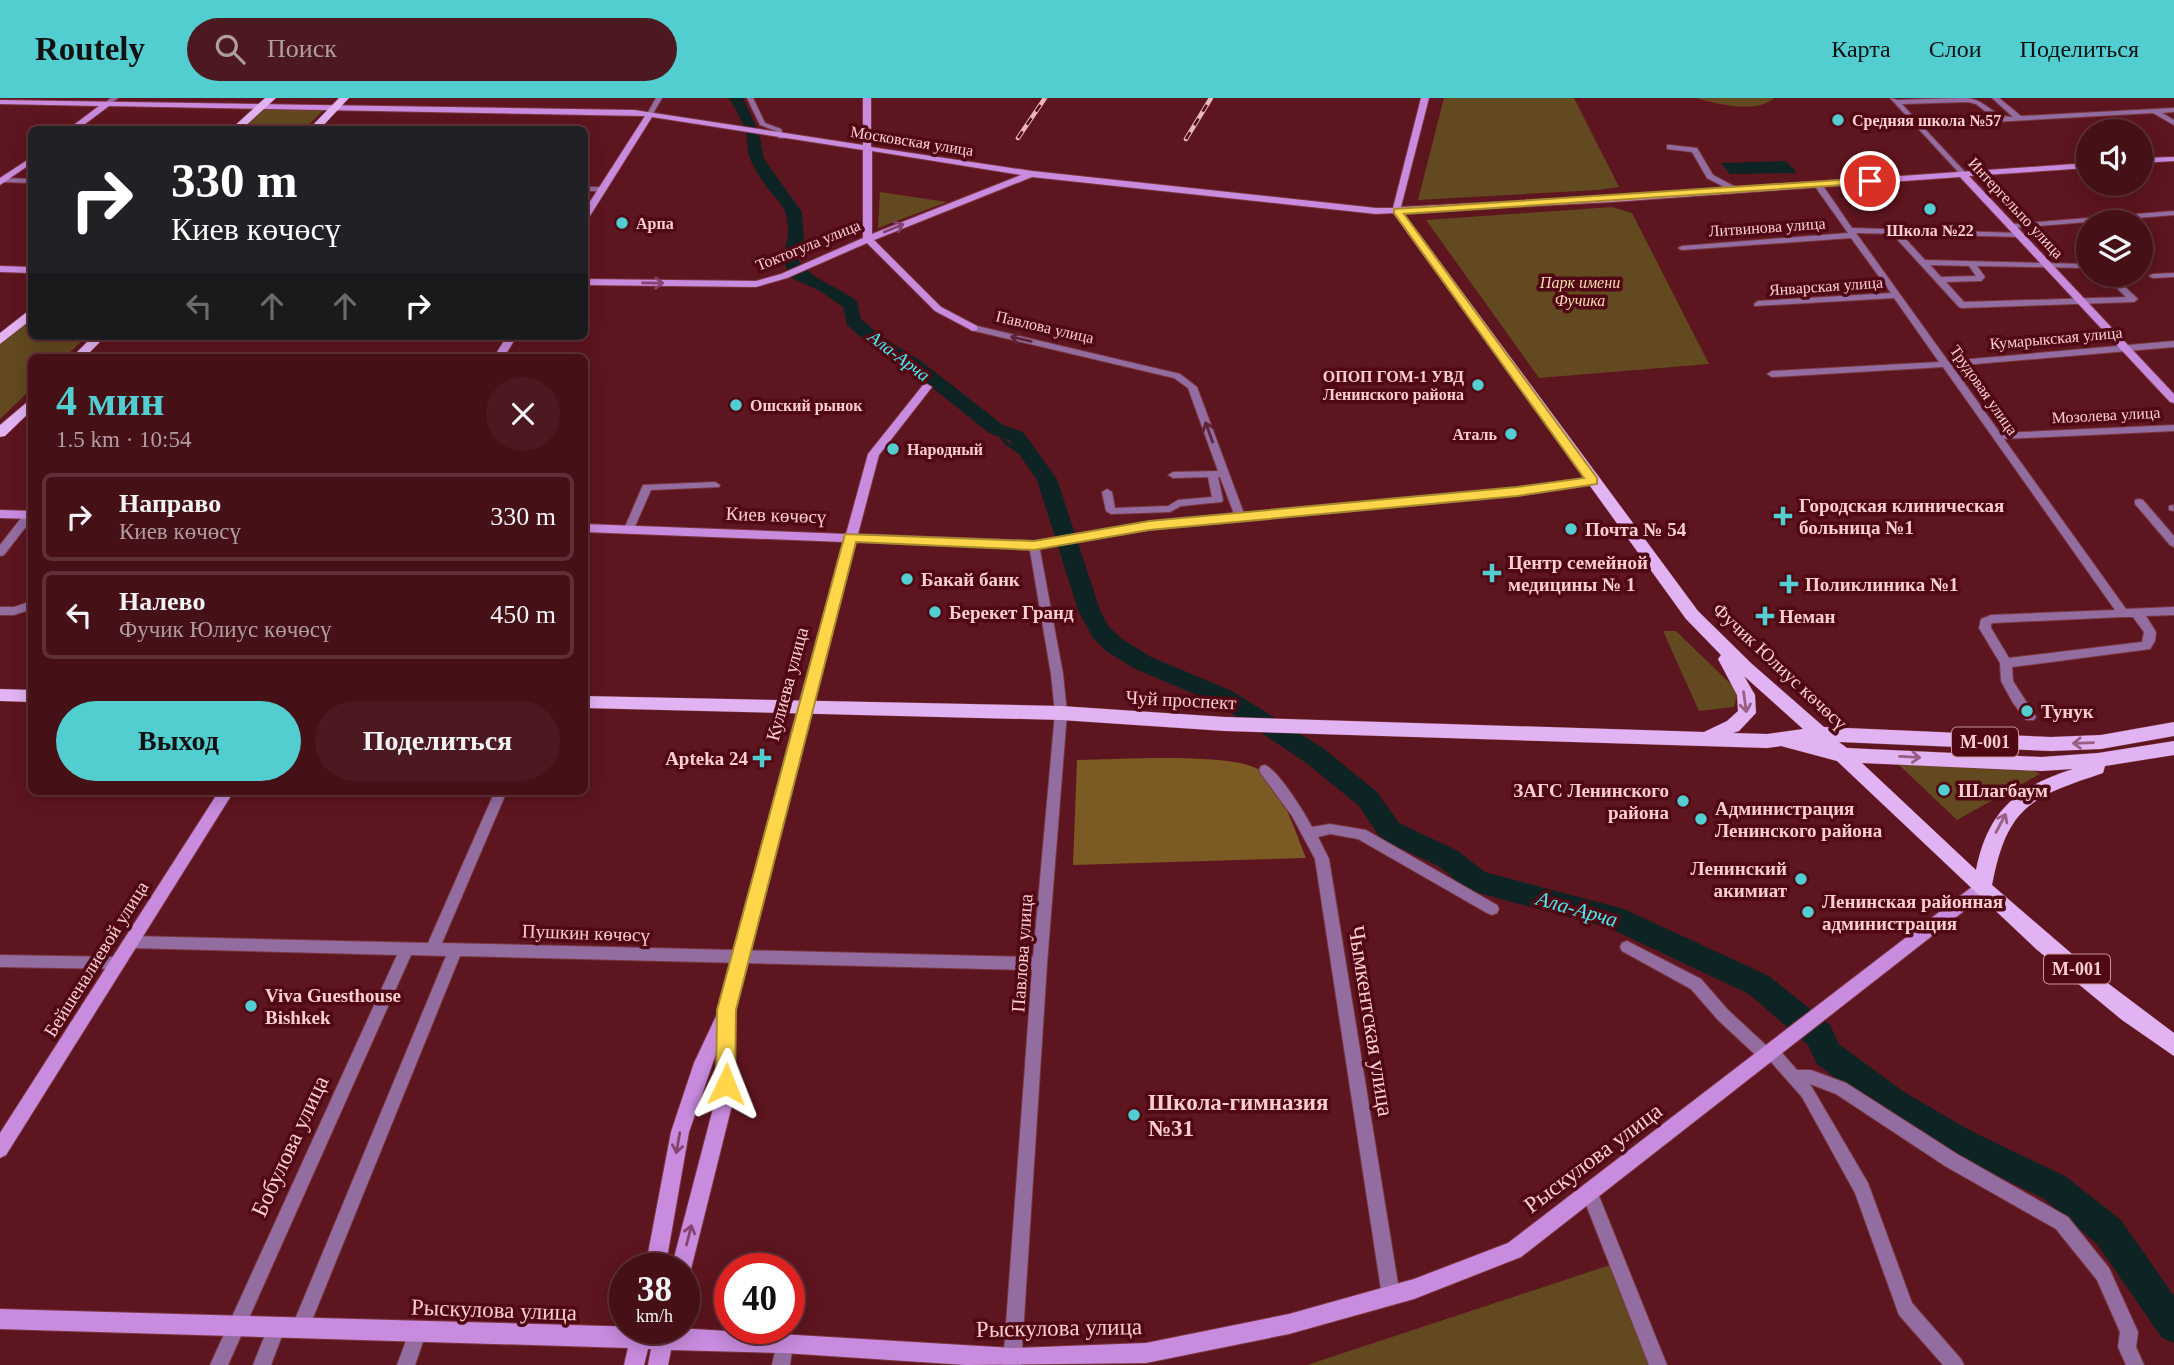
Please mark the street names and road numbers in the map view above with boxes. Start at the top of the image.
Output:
street label: Московская улица [849,123,975,160]
street label: Интергельпо улица [1964,154,2067,262]
street label: Литвинова улица [1708,214,1826,241]
street label: Токтогула улица [753,216,863,275]
street label: Январская улица [1768,274,1884,299]
street label: Павлова улица [994,307,1096,347]
street label: Кумарыкская улица [1989,324,2123,353]
street label: Трудовая улица [1946,342,2021,439]
street label: Мозолева улица [2051,404,2161,427]
street label: Киев көчөсү [725,503,827,527]
street label: Фучик Юлиус көчөсү [1709,598,1852,734]
street label: Кулиева улица [762,624,812,743]
street label: Чуй проспект [1125,687,1238,713]
road number: M-001 [1952,728,2018,756]
street label: Бейшеналиевой улица [40,877,153,1041]
street label: Павлова улица [1007,893,1037,1013]
street label: Пушкин көчөсү [522,920,651,946]
street label: Чымкентская улица [1344,924,1398,1118]
road number: М-001 [2044,954,2110,984]
street label: Бобулова улица [246,1072,334,1220]
street label: Рыскулова улица [1519,1098,1667,1218]
street label: Рыскулова улица [411,1295,577,1325]
street label: Рыскулова улица [976,1314,1142,1342]

